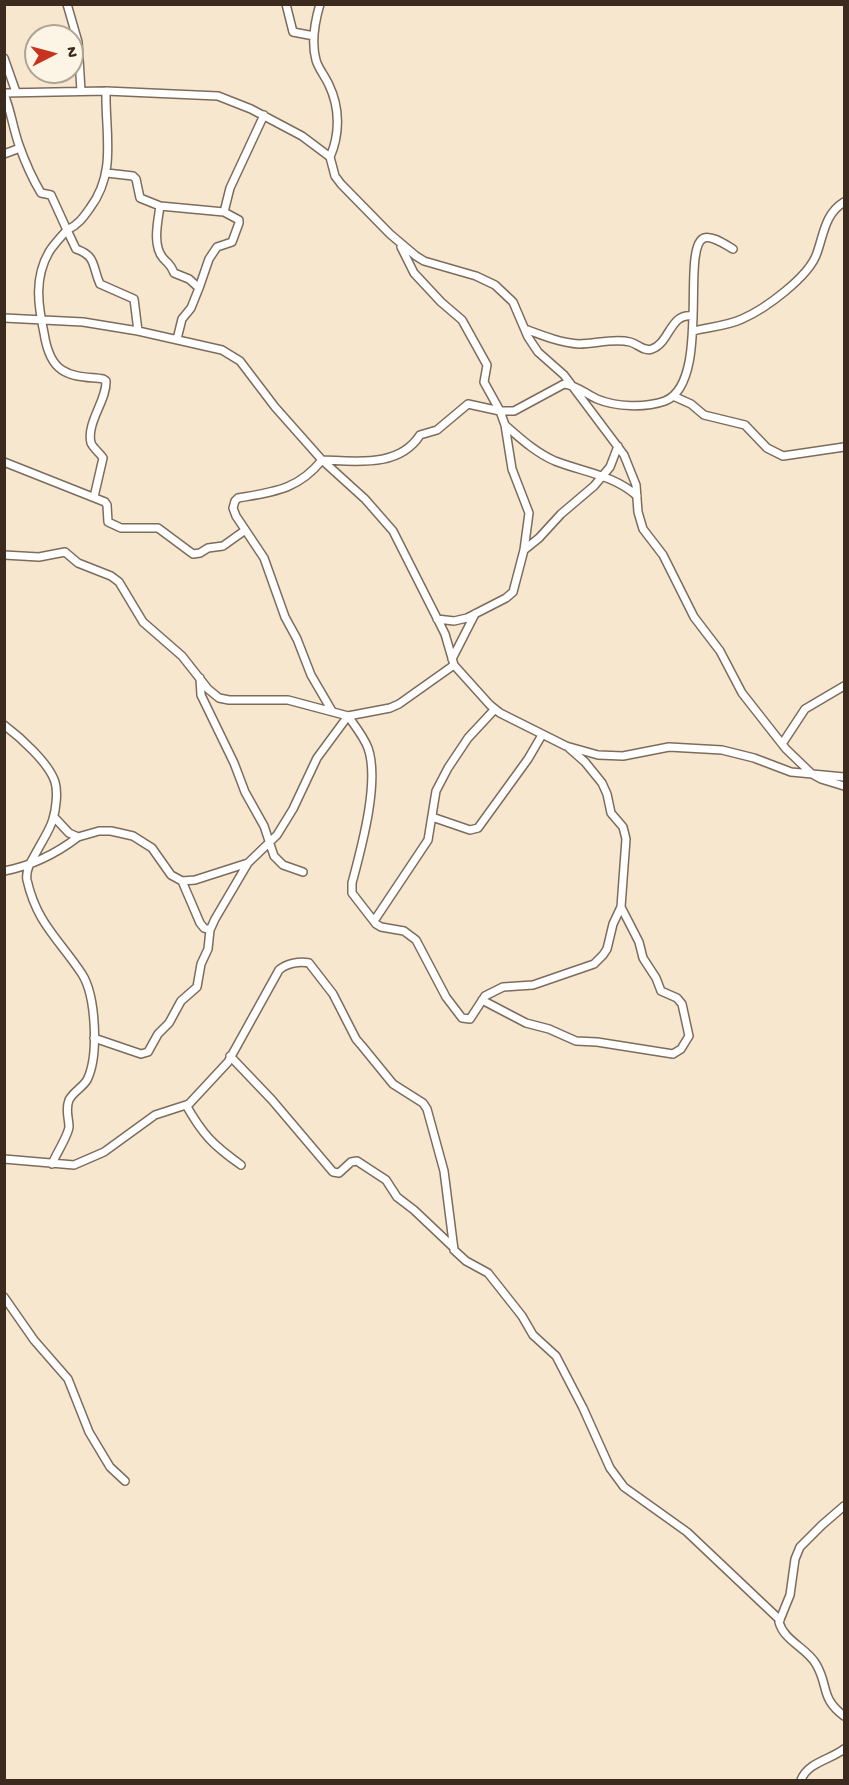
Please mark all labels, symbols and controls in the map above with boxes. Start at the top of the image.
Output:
north arrow [24,24,84,84]
text: N [60,46,80,58]

